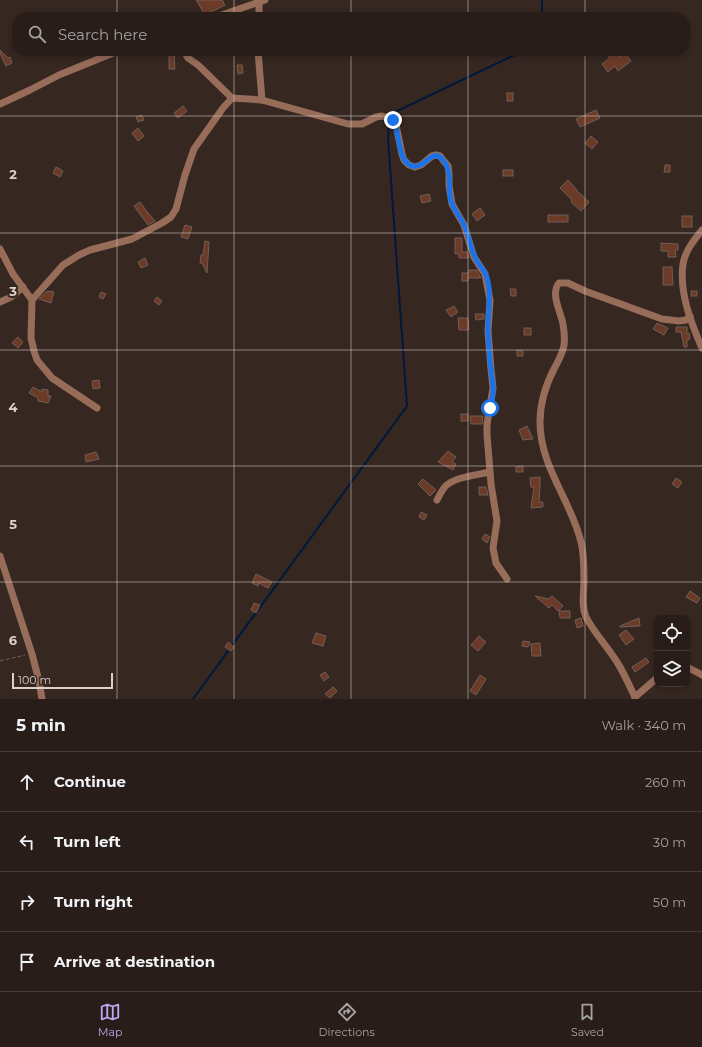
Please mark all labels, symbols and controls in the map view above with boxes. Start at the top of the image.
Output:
search box [12,12,690,56]
icon: search [26,23,48,45]
text: Search here [58,25,147,44]
route end [384,111,402,129]
text: 2 [9,166,17,182]
text: 3 [8,283,17,299]
text: 4 [9,399,18,415]
route start [481,399,499,417]
text: 5 [9,516,17,532]
map controls [654,615,690,687]
button: locate [654,615,690,651]
text: 6 [9,632,18,648]
button: layers [654,651,690,687]
scale bar [12,671,113,690]
text: 100 m [18,673,51,687]
text: 5 min [16,715,66,735]
text: Walk · 340 m [602,717,686,733]
icon: ahead [16,771,38,793]
text: Continue [54,772,126,791]
text: 260 m [645,774,686,790]
icon: left [16,831,38,853]
text: Turn left [54,832,121,851]
text: 30 m [653,834,686,850]
icon: right [16,891,38,913]
text: Turn right [54,892,133,911]
text: 50 m [653,894,686,910]
icon: arrive [16,951,38,973]
text: Arrive at destination [54,952,215,971]
tab: Map [98,1001,122,1039]
tab: Directions [319,1001,375,1039]
tab: Saved [571,1001,604,1039]

